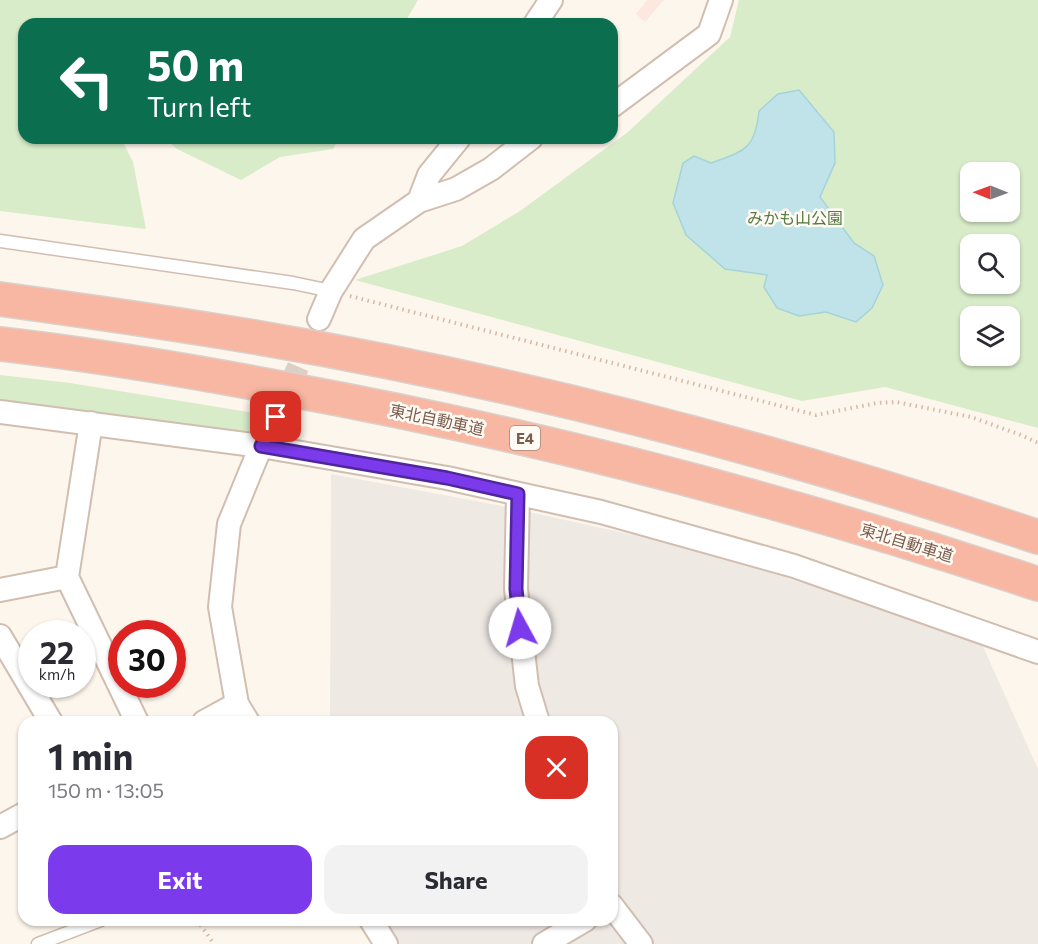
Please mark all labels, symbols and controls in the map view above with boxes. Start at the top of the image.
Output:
text: 50 m [147,38,244,90]
icon: left [48,42,126,120]
text: Turn left [147,90,251,123]
north arrow [960,162,1020,222]
map controls [960,162,1020,366]
park label: みかも山公園 [747,208,843,227]
button: search [960,234,1020,294]
button: layers [960,306,1020,366]
pin [250,391,301,442]
icon: arrive [259,400,292,433]
street label: 東北自動車道 [388,400,486,438]
road number: E4 [510,426,540,450]
street label: 東北自動車道 [858,519,956,565]
position arrow [488,596,552,660]
speed limit sign: 30 [108,620,186,698]
text: 22 [40,633,74,670]
text: km/h [39,665,75,683]
text: 1 min [48,733,133,777]
button: close [525,736,588,799]
text: 150 m · 13:05 [48,778,164,802]
button: Exit [48,845,312,914]
button: Share [324,845,588,914]

